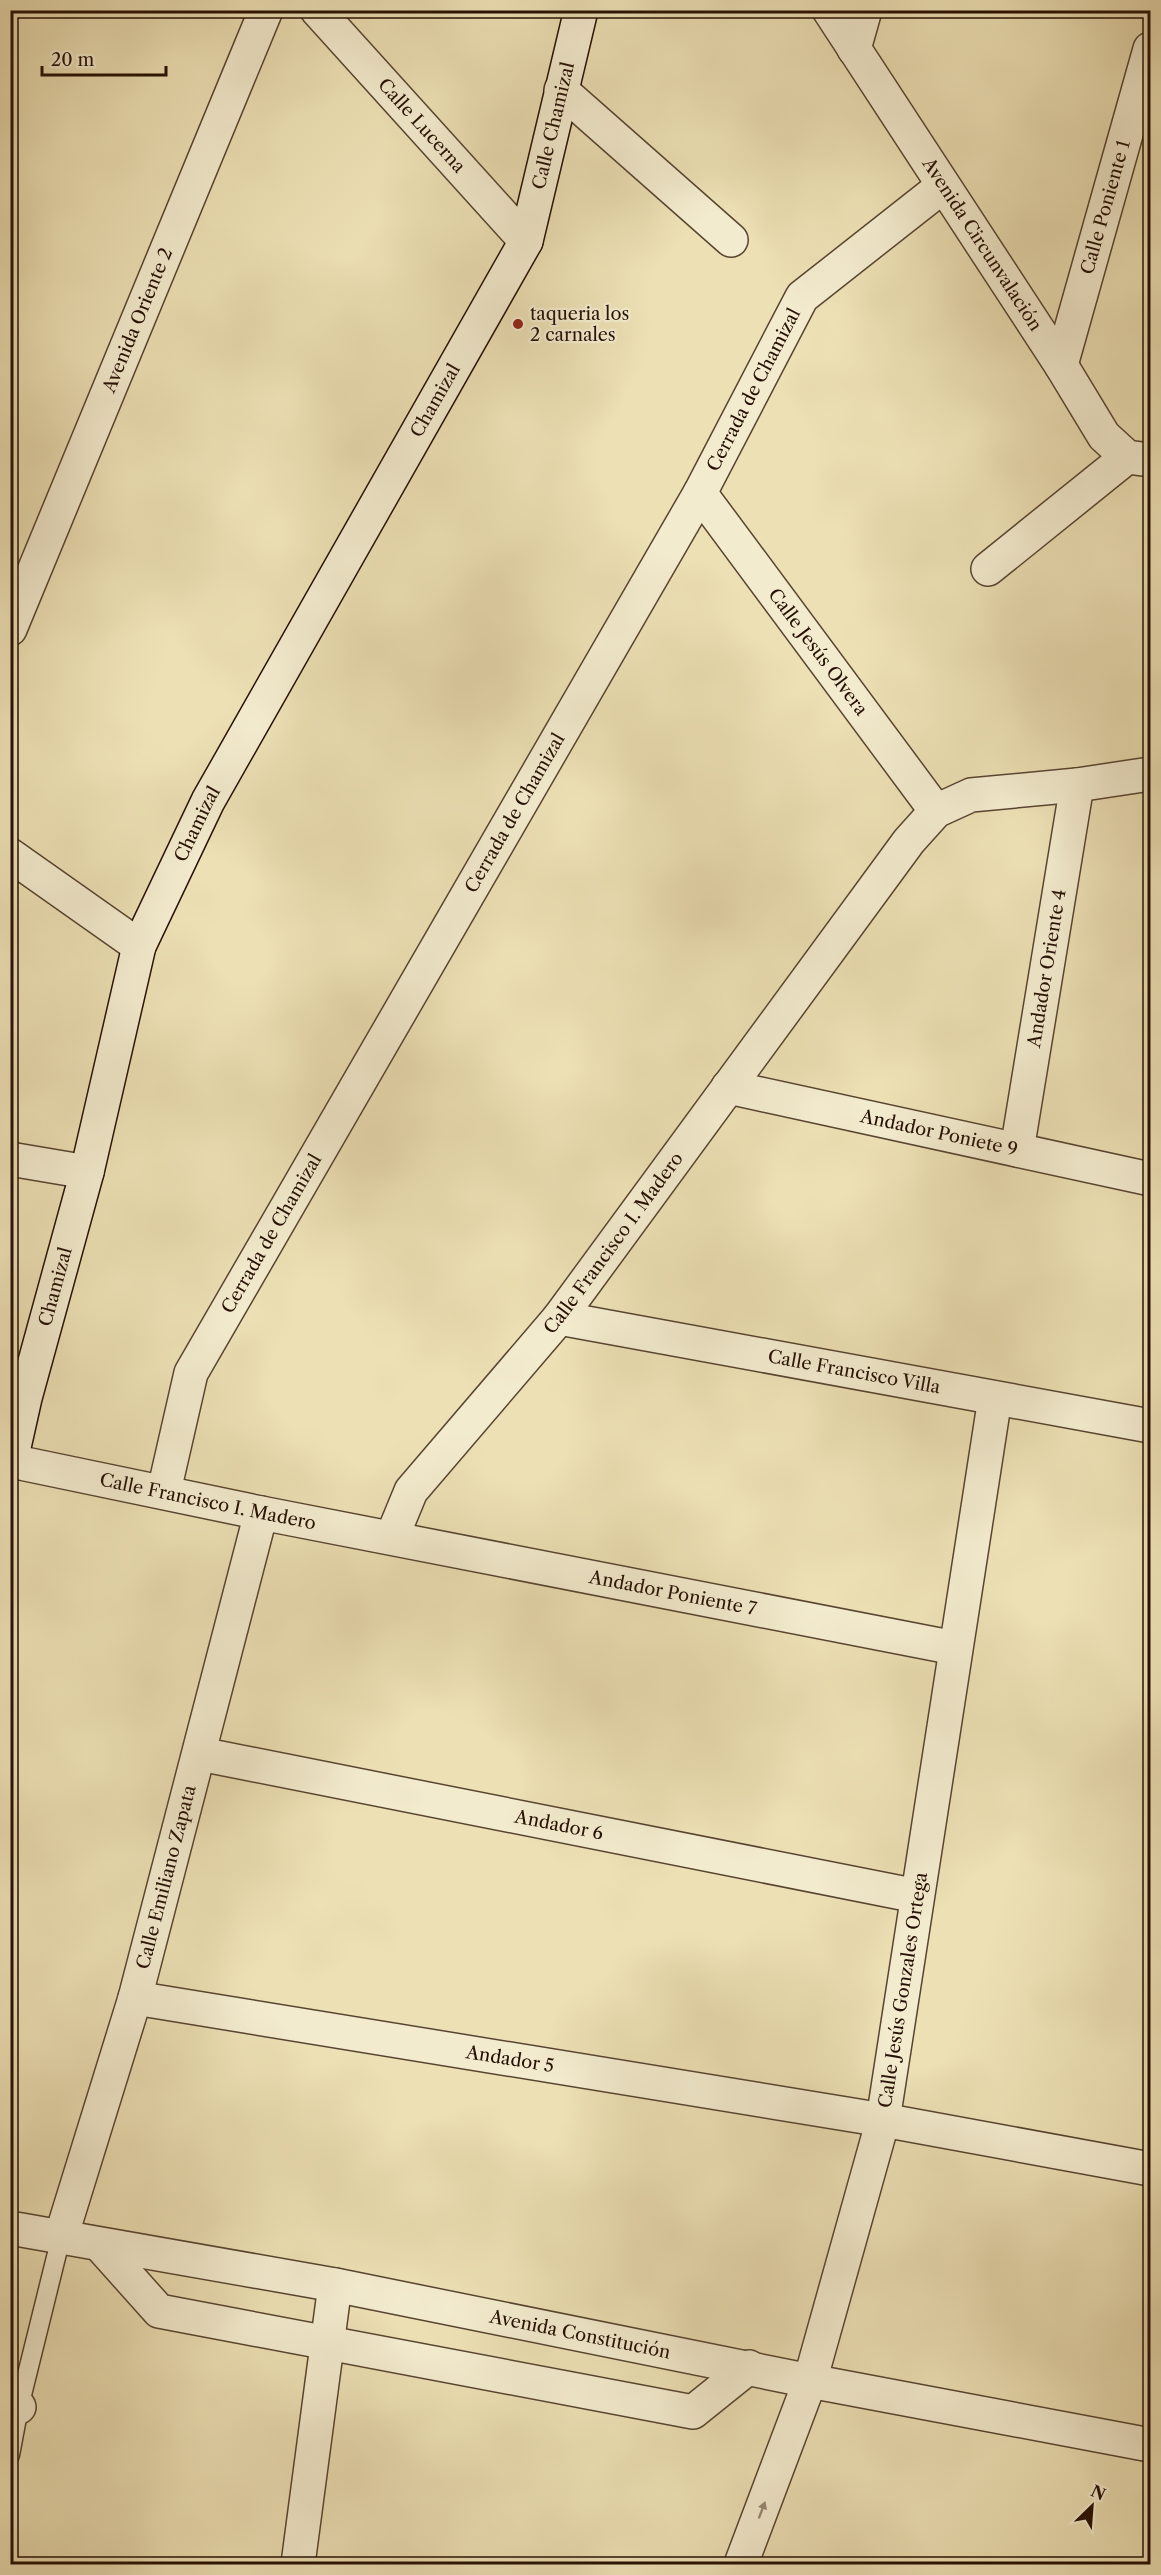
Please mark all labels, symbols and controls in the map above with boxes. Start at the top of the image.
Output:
scale bar [42,39,166,77]
text: 20 m [51,49,95,71]
street label: Calle Chamizal [528,60,579,192]
street label: Calle Lucerna [373,74,470,178]
street label: Calle Poniente 1 [1076,137,1135,277]
street label: Avenida Circunvalación [917,153,1047,335]
street label: Avenida Oriente 2 [98,245,177,397]
place label: taqueria los 2 carnales [530,303,629,346]
street label: Cerrada de Chamizal [702,305,805,475]
marker: taqueria los 2 carnales [511,317,525,331]
street label: Chamizal [406,360,465,441]
street label: Calle Jesús Olvera [764,584,873,720]
street label: Cerrada de Chamizal [460,729,570,897]
street label: Chamizal [170,782,225,865]
street label: Andador Oriente 4 [1023,888,1071,1050]
street label: Andador Poniete 9 [857,1105,1020,1161]
street label: Calle Francisco I. Madero [539,1148,688,1339]
street label: Cerrada de Chamizal [217,1150,326,1317]
street label: Chamizal [34,1245,77,1329]
street label: Calle Francisco Villa [766,1345,943,1399]
street label: Calle Francisco I. Madero [98,1469,318,1534]
street label: Andador Poniente 7 [586,1566,759,1620]
street label: Calle Emiliano Zapata [132,1782,201,1972]
street label: Andador 6 [512,1805,605,1845]
street label: Calle Jesús Gonzales Ortega [874,1870,932,2110]
street label: Andador 5 [463,2041,556,2077]
street label: Avenida Constitución [487,2305,672,2364]
north arrow [1062,2476,1122,2536]
text: N [1088,2480,1109,2504]
one-way arrow [758,2501,767,2519]

